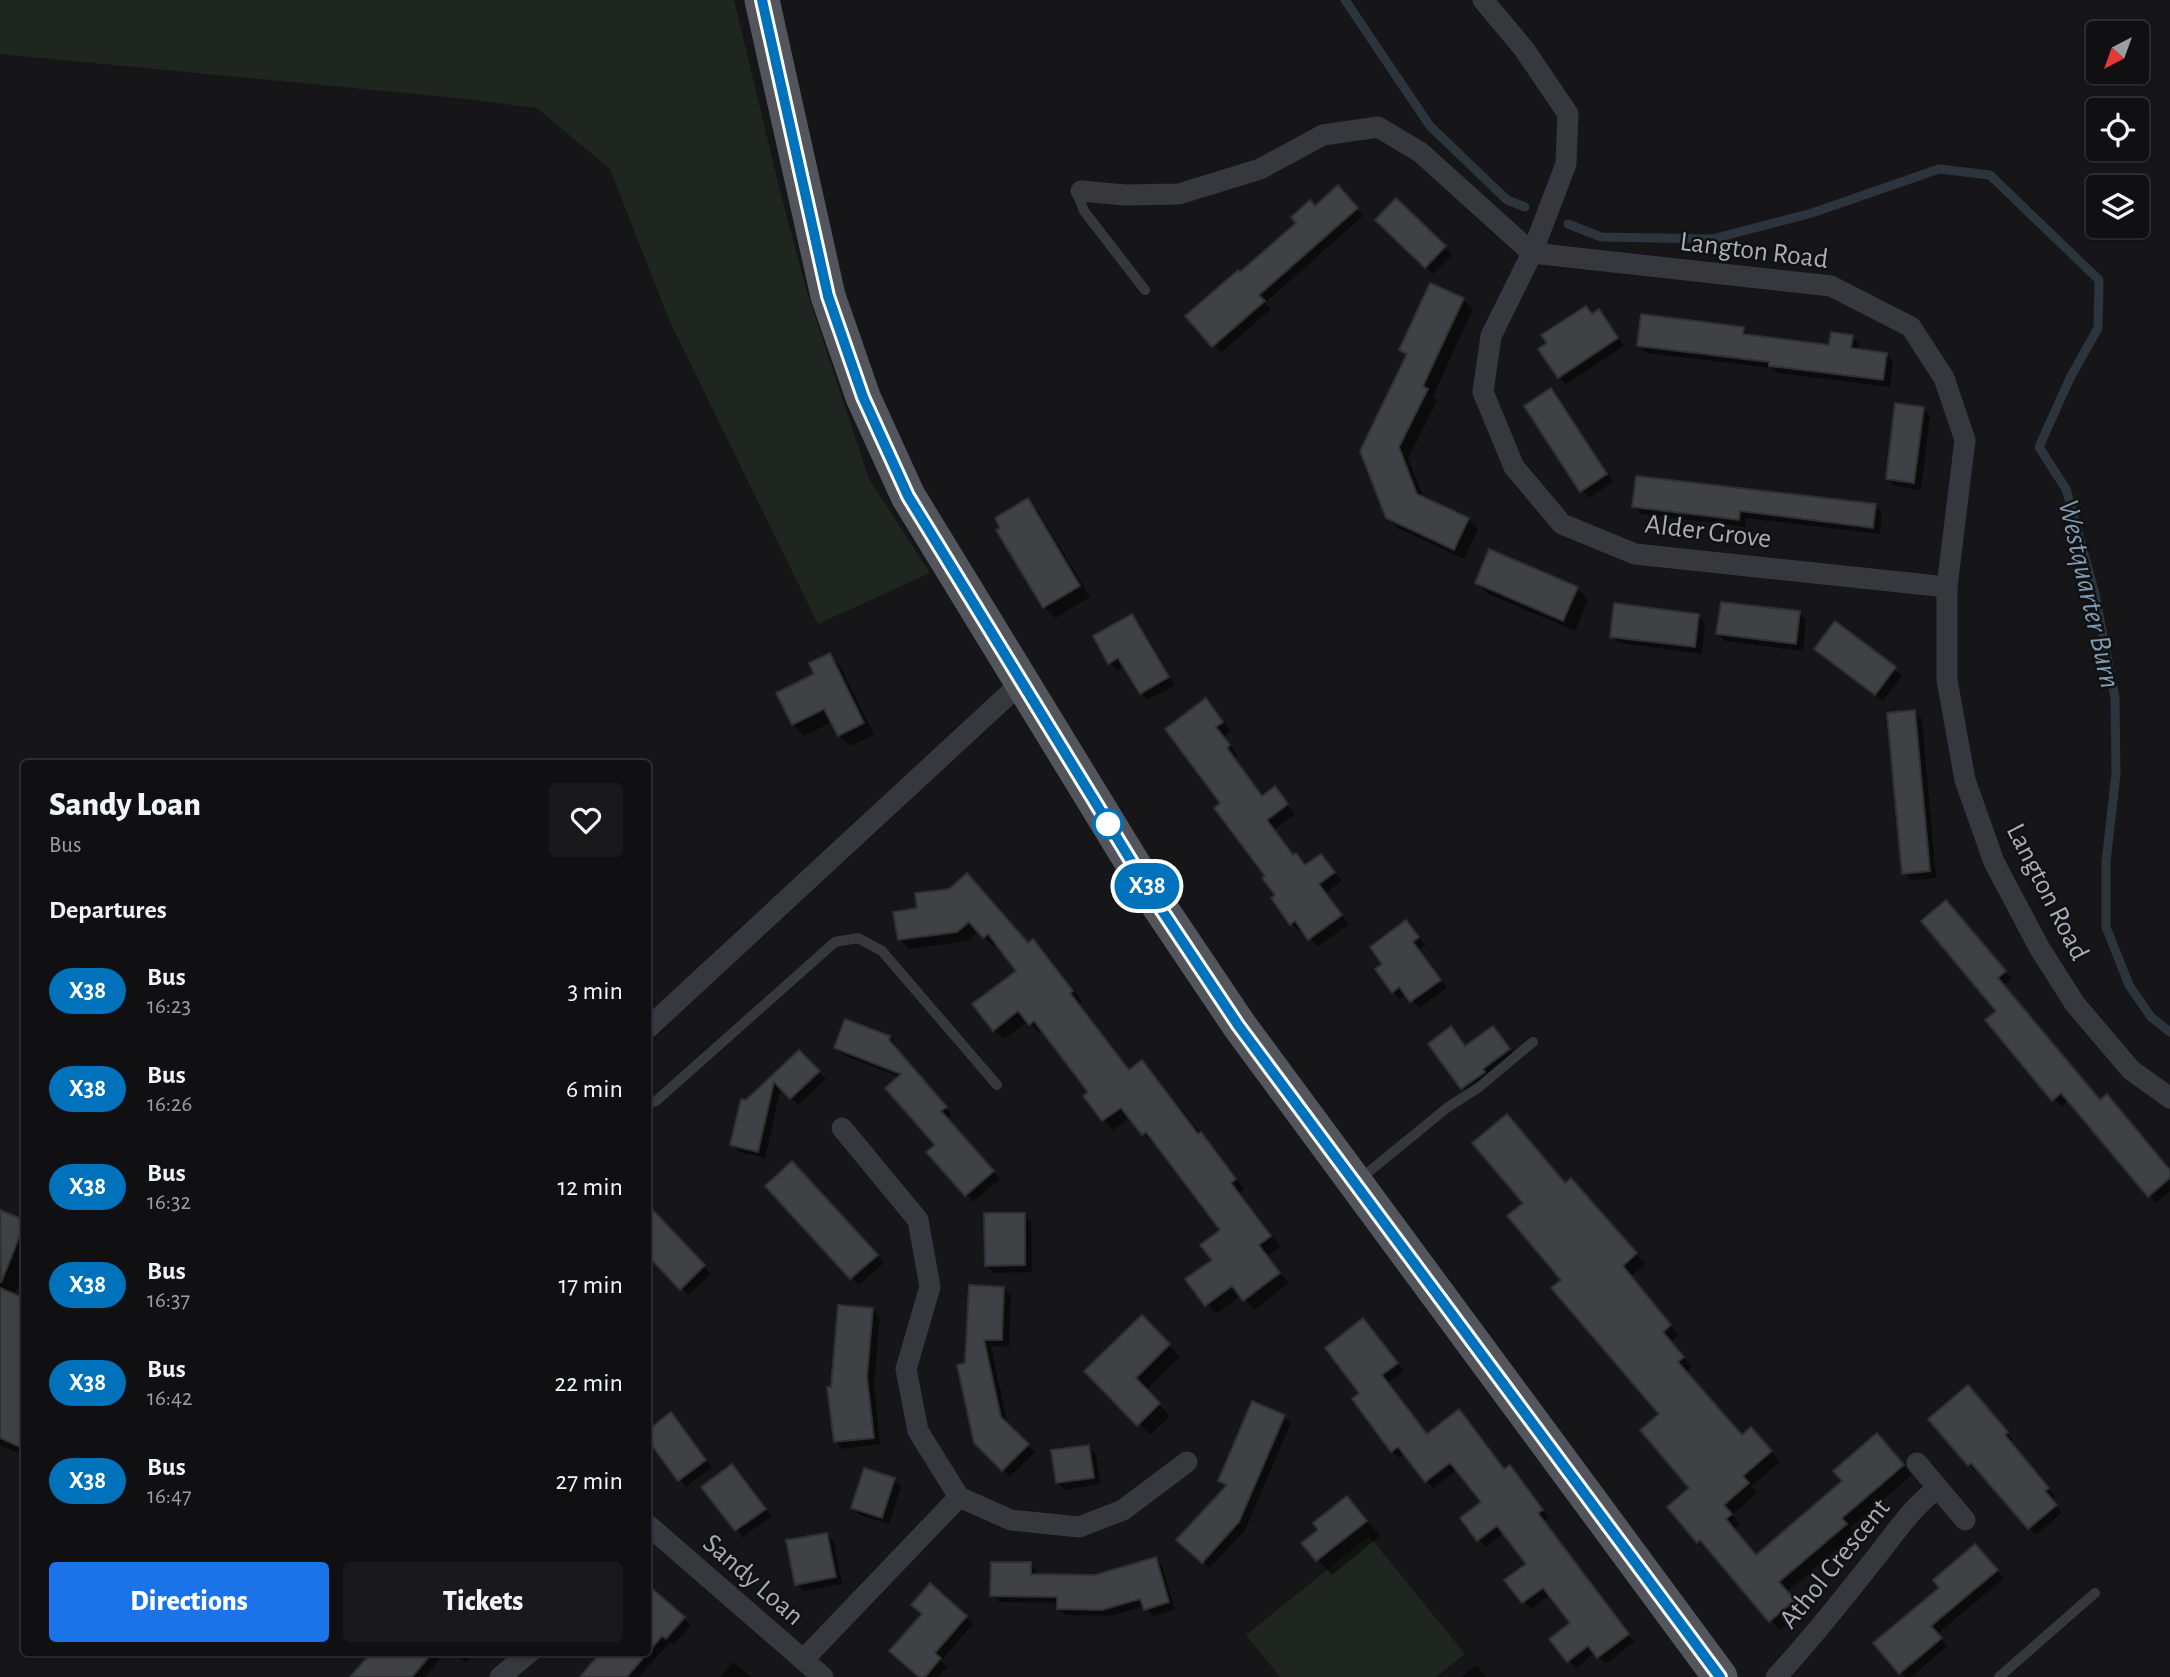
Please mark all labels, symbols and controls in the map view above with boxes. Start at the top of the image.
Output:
north arrow [2086,21,2149,84]
map controls [2086,21,2149,238]
button: locate [2086,98,2149,161]
button: layers [2086,175,2149,238]
street label: Langton Road [1678,228,1830,274]
water label: Westquarter Burn [2053,497,2125,691]
street label: Alder Grove [1643,510,1773,554]
button: heart [549,783,623,857]
text: Sandy Loan [49,789,201,822]
unlabelled marker [1093,809,1123,839]
street label: Langton Road [2001,819,2093,965]
text: Bus [49,834,82,857]
line badge: X38 [1107,863,1187,909]
text: X38 [1128,874,1166,898]
text: Departures [49,897,167,923]
text: Bus [147,964,186,990]
text: 3 min [567,978,623,1004]
text: X38 [69,979,106,1003]
text: 16:23 [147,995,191,1018]
text: Bus [147,1062,186,1088]
text: 6 min [566,1076,623,1102]
text: X38 [69,1077,106,1101]
text: 16:26 [147,1093,192,1116]
text: Bus [147,1160,186,1186]
text: 12 min [557,1174,623,1200]
text: X38 [69,1175,106,1199]
text: 16:32 [147,1191,191,1214]
text: Bus [147,1258,186,1284]
text: 17 min [558,1272,623,1298]
text: X38 [69,1273,106,1297]
text: 16:37 [147,1289,190,1312]
text: Bus [147,1356,186,1382]
text: 22 min [555,1370,623,1396]
text: X38 [69,1371,106,1395]
text: 16:42 [147,1387,193,1410]
text: Bus [147,1454,186,1480]
text: 27 min [556,1468,623,1494]
text: X38 [69,1469,106,1493]
text: 16:47 [147,1485,192,1508]
street label: Athol Crescent [1774,1494,1896,1634]
street label: Sandy Loan [697,1529,809,1631]
button: Directions [49,1562,329,1642]
button: Tickets [343,1562,623,1642]

